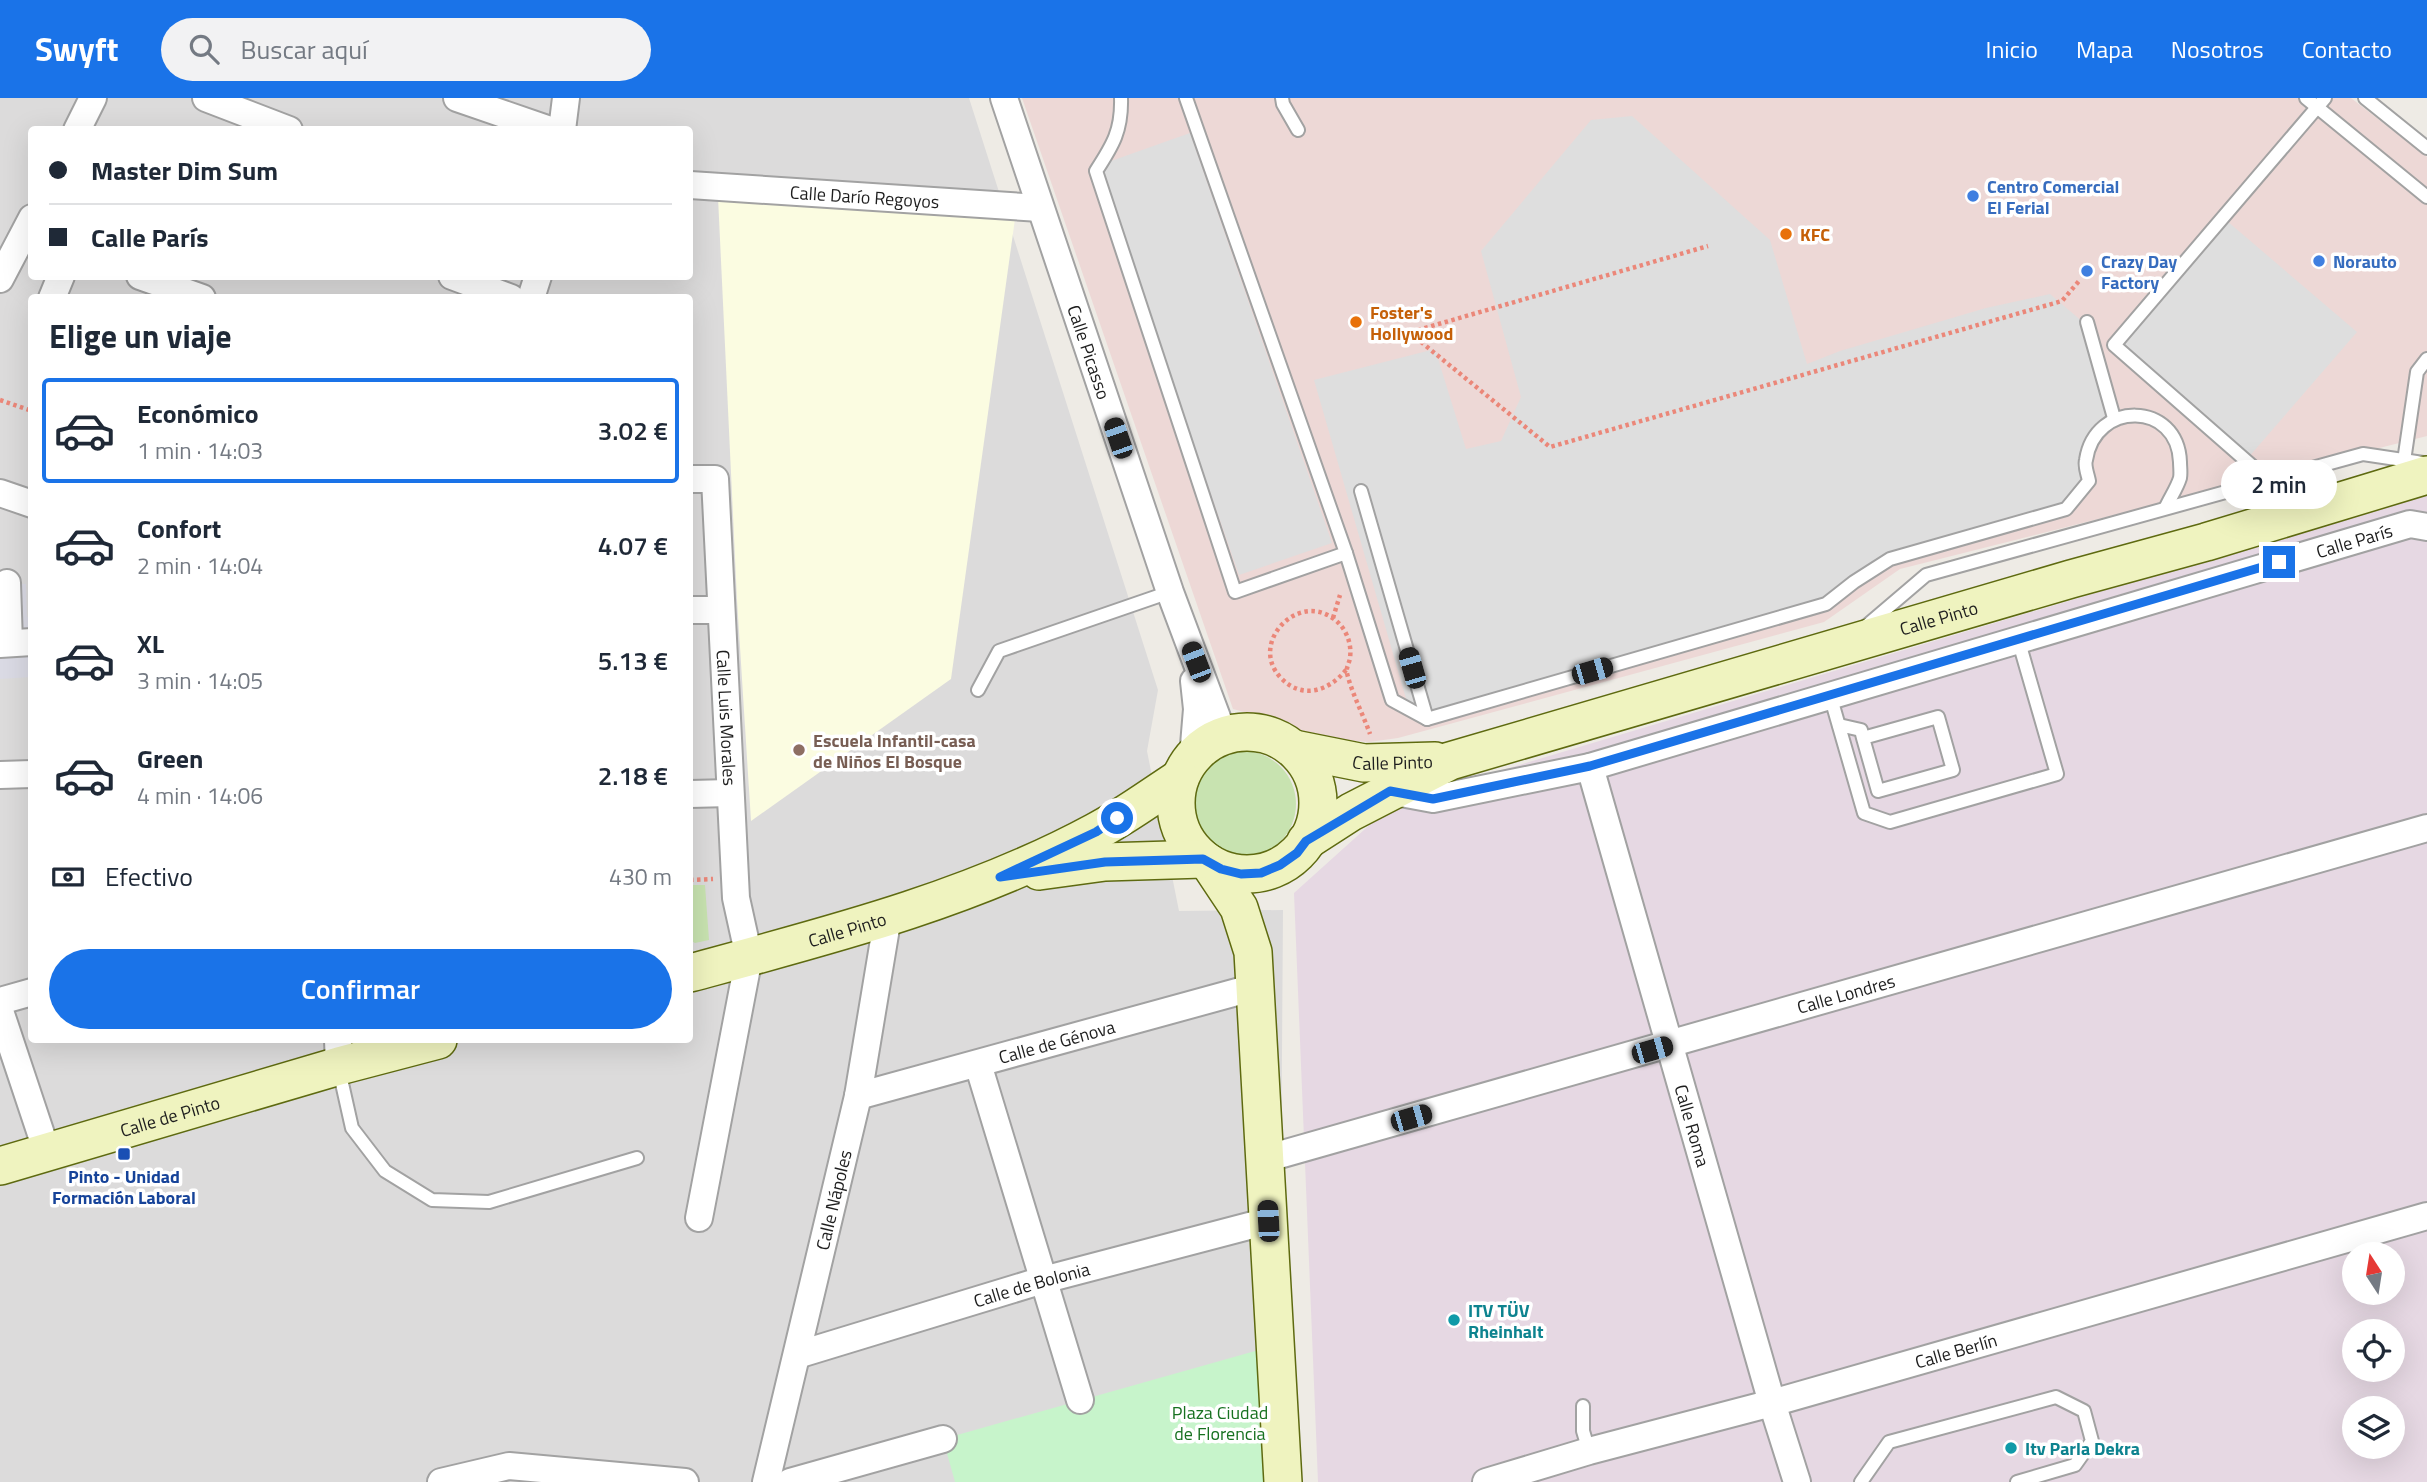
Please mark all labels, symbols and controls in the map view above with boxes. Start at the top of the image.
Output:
search box [161,18,651,81]
text: Swyft [35,24,119,74]
icon: search [185,30,223,68]
text: Buscar aquí [241,30,368,69]
text: Inicio [1986,31,2038,67]
text: Mapa [2076,31,2133,67]
text: Nosotros [2171,31,2264,67]
text: Contacto [2302,31,2392,67]
text: Master Dim Sum [91,151,278,190]
place label: Centro Comercial El Ferial [1987,173,2119,221]
street label: Calle Darío Regoyos [789,178,940,215]
marker: Centro Comercial El Ferial [1965,188,1981,204]
text: Calle París [91,218,209,257]
place label: KFC [1800,221,1830,248]
marker: KFC [1778,226,1794,242]
place label: Crazy Day Factory [2101,248,2177,296]
place label: Norauto [2333,248,2397,275]
marker: Norauto [2311,253,2327,269]
marker: Crazy Day Factory [2079,263,2095,279]
place label: Foster's Hollywood [1370,299,1453,347]
street label: Calle Picasso [1061,301,1118,403]
text: Elige un viaje [49,312,232,360]
marker: Foster's Hollywood [1348,314,1364,330]
text: Económico [137,394,259,433]
icon: car [53,399,116,462]
text: 3.02 € [598,411,668,450]
car [1102,415,1135,461]
text: 1 min · 14:03 [137,433,263,468]
callout: 2 min [2221,461,2337,510]
text: 2 min [2251,467,2307,502]
text: Confort [137,509,221,548]
icon: car [53,514,116,577]
street label: Calle París [2313,516,2396,565]
text: 4.07 € [598,526,668,565]
route end [2263,546,2295,578]
text: 2 min · 14:04 [137,548,263,583]
street label: Calle Pinto [1896,594,1981,642]
text: XL [137,624,164,663]
icon: car [53,629,116,692]
car [1179,639,1214,685]
text: 5.13 € [598,641,668,680]
car [1397,645,1428,691]
street label: Calle Luis Morales [710,649,744,786]
car [1569,655,1616,687]
text: 3 min · 14:05 [137,663,263,698]
place label: Escuela Infantil-casa de Niños El Bosque [813,727,976,775]
text: Green [137,739,203,778]
marker: Escuela Infantil-casa de Niños El Bosque [791,742,807,758]
icon: car [53,744,116,807]
street label: Calle Pinto [1350,747,1433,777]
text: 2.18 € [598,756,668,795]
text: 4 min · 14:06 [137,778,263,813]
route start [1101,802,1133,834]
text: Efectivo [105,857,193,896]
icon: cash [49,858,87,896]
text: 430 m [609,859,672,894]
street label: Calle Pinto [805,905,890,954]
button: Confirmar [49,949,672,1029]
street label: Calle Londres [1794,967,1898,1020]
street label: Calle de Génova [995,1013,1118,1070]
car [1629,1034,1676,1066]
street label: Calle Roma [1668,1081,1717,1170]
street label: Calle de Pinto [117,1088,223,1143]
car [1388,1102,1435,1134]
marker: Pinto - Unidad Formación Laboral [116,1146,132,1162]
street label: Calle Nápoles [808,1147,858,1253]
place label: Pinto - Unidad Formación Laboral [52,1163,196,1211]
car [1257,1199,1280,1243]
north arrow [2342,1242,2404,1306]
map controls [2342,1242,2405,1459]
street label: Calle de Bolonia [970,1255,1093,1314]
place label: ITV TÜV Rheinhalt [1468,1297,1544,1345]
marker: ITV TÜV Rheinhalt [1446,1312,1462,1328]
button: locate [2342,1319,2405,1382]
street label: Calle Berlín [1912,1326,2000,1375]
button: layers [2342,1396,2405,1459]
park label: Plaza Ciudad de Florencia [1172,1399,1268,1447]
place label: Itv Parla Dekra [2025,1435,2140,1462]
marker: Itv Parla Dekra [2003,1440,2019,1456]

